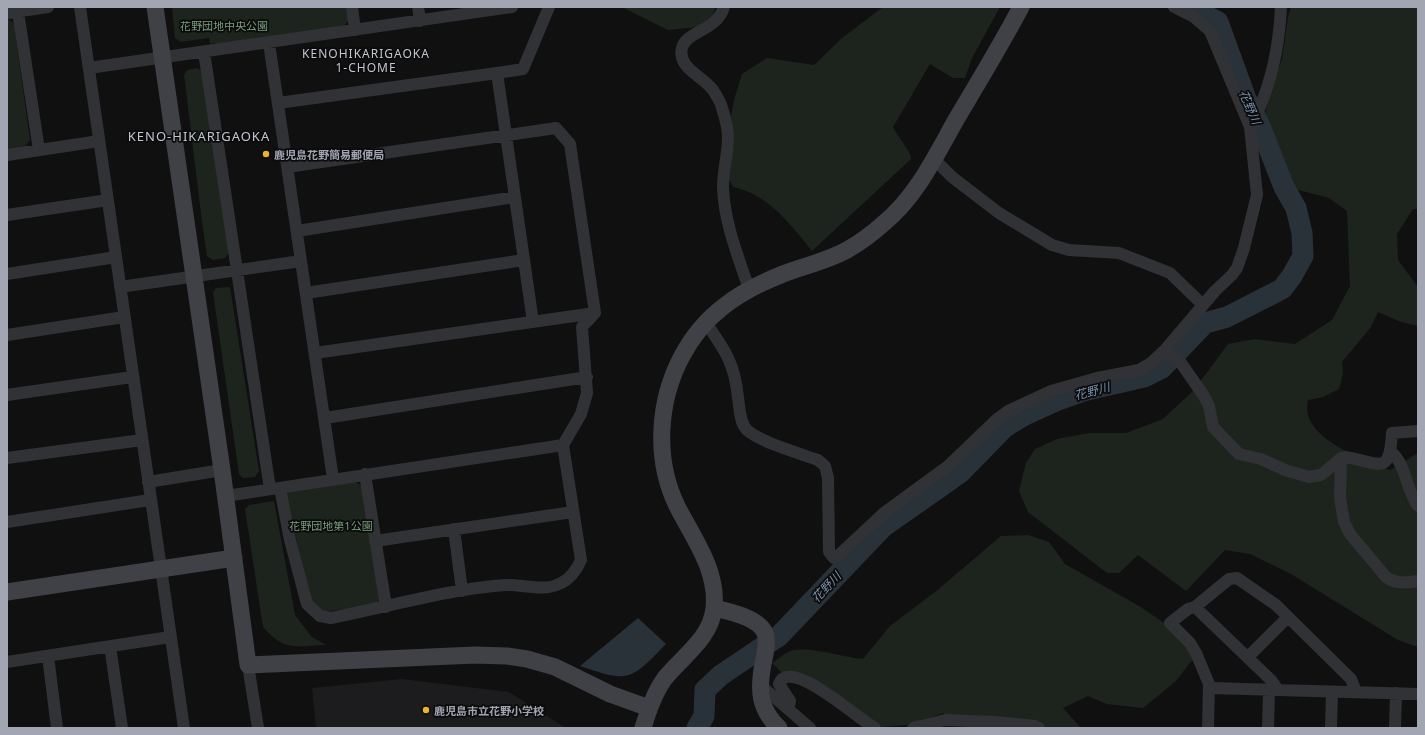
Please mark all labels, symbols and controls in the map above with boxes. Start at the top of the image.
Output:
park label: 花野団地中央公園 [180,18,268,33]
district label: KENOHIKARIGAOKA 1-CHOME [302,45,430,76]
water label: 花野川 [1235,87,1266,129]
district label: KENO-HIKARIGAOKA [128,127,270,145]
place label: 鹿児島花野簡易郵便局 [274,147,384,162]
marker: 鹿児島花野簡易郵便局 [261,149,271,159]
water label: 花野川 [1072,378,1114,404]
park label: 花野団地第1公園 [289,518,373,533]
water label: 花野川 [808,567,846,606]
place label: 鹿児島市立花野小学校 [434,703,544,718]
marker: 鹿児島市立花野小学校 [421,705,431,715]

